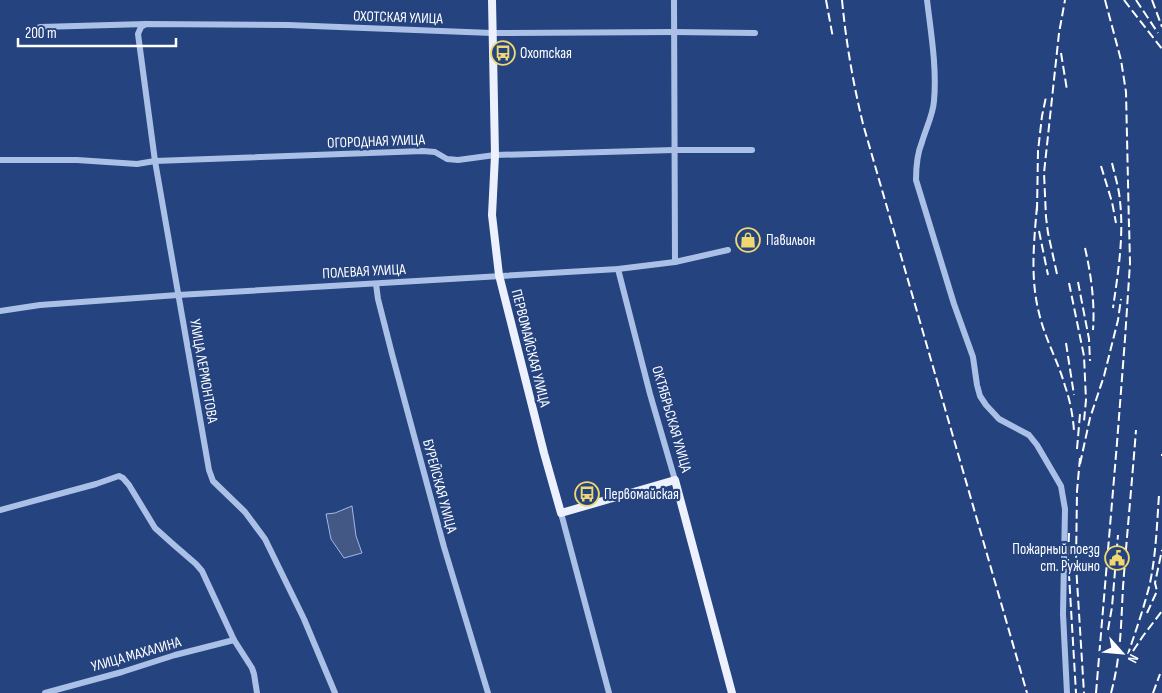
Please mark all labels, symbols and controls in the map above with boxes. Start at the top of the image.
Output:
street label: ОХОТСКАЯ УЛИЦА [353,6,444,29]
scale bar [18,15,175,47]
text: 200 m [25,24,57,43]
bus stop icon: Охотская [490,40,516,66]
place label: Охотская [520,44,572,63]
street label: ОГОРОДНАЯ УЛИЦА [327,130,426,153]
shop icon: Павильон [735,227,761,253]
place label: Павильон [766,231,815,250]
street label: ПОЛЕВАЯ УЛИЦА [322,260,407,283]
street label: ПЕРВОМАЙСКАЯ УЛИЦА [507,287,554,410]
street label: УЛИЦА ЛЕРМОНТОВА [185,318,222,425]
street label: ОКТЯБРЬСКАЯ УЛИЦА [647,364,696,475]
street label: БУРЕЙСКАЯ УЛИЦА [418,437,461,536]
bus stop icon: Первомайская [574,481,600,507]
place label: Первомайская [604,485,679,504]
place label: Пожарный поезд ст. Ружино [1012,540,1100,576]
public building icon: Пожарный поезд ст. Ружино [1104,545,1130,571]
north arrow [1097,628,1147,678]
street label: УЛИЦА МАХАЛИНА [89,632,184,676]
text: N [1124,651,1142,666]

